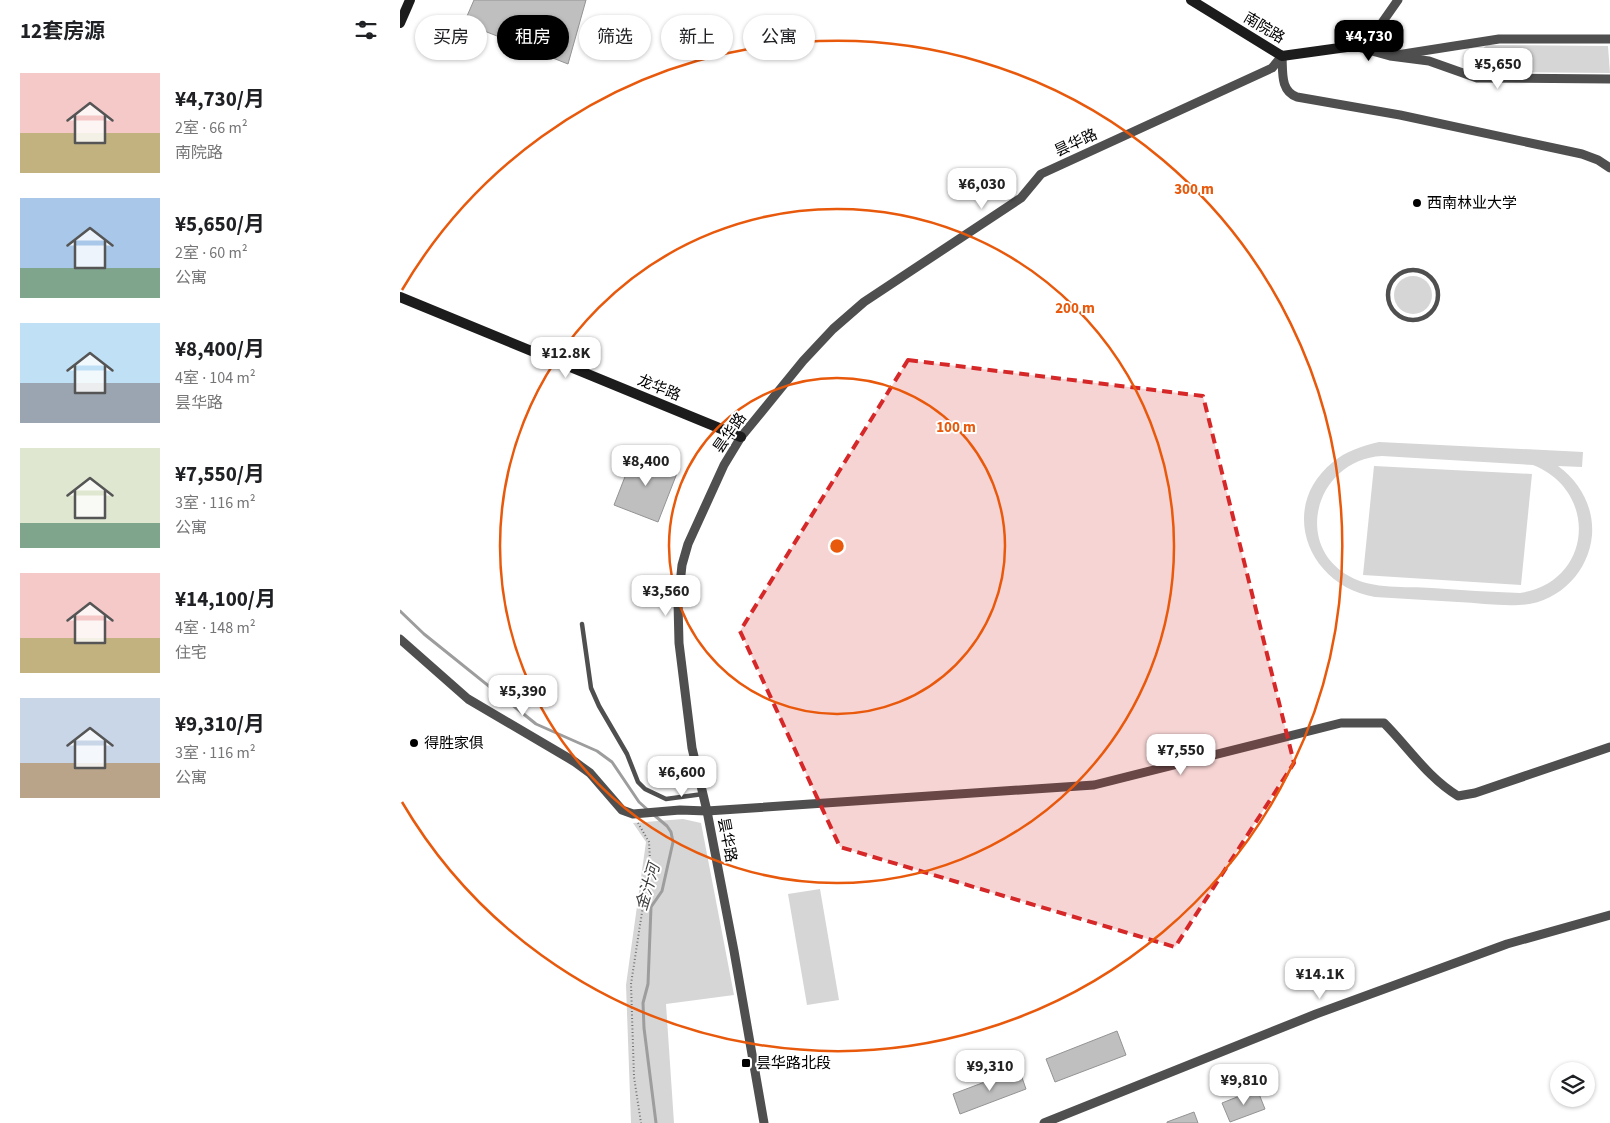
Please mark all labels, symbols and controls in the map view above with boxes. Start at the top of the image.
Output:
street label: 南院路 [1239,7,1289,49]
chip: 买房 [415,15,487,60]
chip: 租房 [497,15,569,60]
chip: 筛选 [579,15,651,60]
chip: 新上 [661,15,733,60]
chip: 公寓 [743,15,815,60]
text: 12套房源 [20,16,105,46]
icon: filters [352,16,380,44]
pin: ¥4,730 [1328,20,1410,62]
text: ¥4,730 [1345,25,1393,47]
pin: ¥5,650 [1457,48,1539,90]
text: ¥5,650 [1474,53,1522,75]
text: ¥4,730/月 [175,84,265,114]
icon: home [60,93,120,153]
text: 2室 · 66 m² [175,117,248,139]
street label: 昙华路 [1051,124,1101,162]
text: 南院路 [175,142,223,164]
pin: ¥6,030 [941,168,1023,210]
text: ¥6,030 [958,173,1006,195]
text: 300 m [1174,179,1214,200]
place label: 西南林业大学 [1427,193,1517,214]
marker: 西南林业大学 [1411,197,1423,209]
text: ¥5,650/月 [175,209,265,239]
icon: home [60,218,120,278]
text: 2室 · 60 m² [175,242,248,264]
text: 公寓 [175,267,207,289]
text: 200 m [1055,298,1095,319]
text: ¥8,400/月 [175,334,265,364]
pin: ¥12.8K [525,336,607,379]
text: ¥12.8K [542,342,590,364]
icon: home [60,343,120,403]
text: 4室 · 104 m² [175,367,256,389]
street label: 龙华路 [634,370,684,406]
text: 昙华路 [175,392,223,414]
street label: 昙华路 [708,409,752,457]
text: 100 m [936,417,976,438]
pin: ¥8,400 [605,444,687,487]
text: ¥8,400 [622,450,670,472]
text: ¥7,550/月 [175,459,265,489]
icon: home [60,468,120,528]
text: 3室 · 116 m² [175,492,256,514]
text: 公寓 [175,517,207,539]
centre of rings [828,537,846,555]
pin: ¥3,560 [625,574,707,617]
text: ¥3,560 [642,580,690,602]
text: ¥14,100/月 [175,584,276,614]
icon: home [60,593,120,653]
text: 4室 · 148 m² [175,617,256,639]
text: 住宅 [175,642,207,664]
pin: ¥5,390 [482,674,564,717]
text: ¥5,390 [499,680,547,702]
text: ¥9,310/月 [175,709,265,739]
icon: home [60,718,120,778]
place label: 得胜家俱 [424,733,484,754]
pin: ¥7,550 [1140,734,1222,776]
marker: 得胜家俱 [408,737,420,749]
text: ¥7,550 [1157,739,1205,761]
text: 3室 · 116 m² [175,742,256,764]
pin: ¥6,600 [641,756,723,798]
text: ¥6,600 [658,761,706,783]
text: 公寓 [175,767,207,789]
street label: 昙华路 [712,816,742,864]
water label: 金汁河 [630,858,666,913]
pin: ¥14.1K [1279,958,1361,1000]
text: ¥14.1K [1296,963,1344,985]
pin: ¥9,310 [949,1050,1031,1092]
place label: 昙华路北段 [756,1053,831,1074]
text: ¥9,310 [966,1055,1014,1077]
marker: 昙华路北段 [740,1057,752,1069]
map controls [1550,1062,1595,1107]
button: layers [1550,1062,1595,1107]
pin: ¥9,810 [1203,1064,1285,1106]
text: ¥9,810 [1220,1069,1268,1091]

